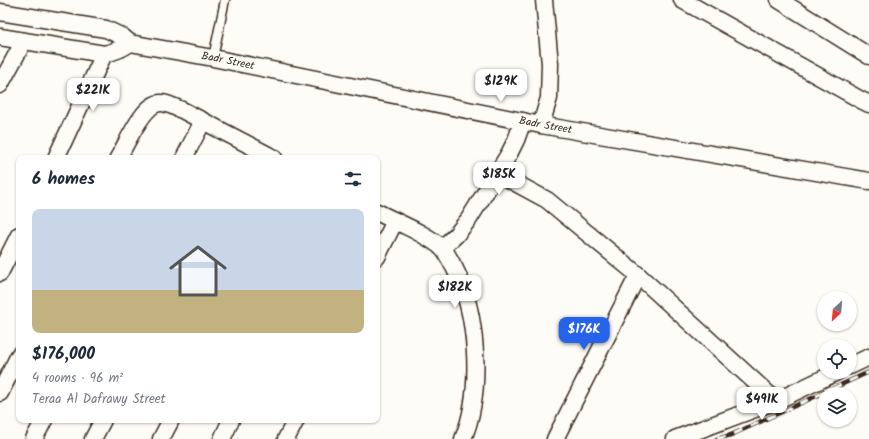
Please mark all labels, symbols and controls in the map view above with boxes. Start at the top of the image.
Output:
street label: Badr Street [200,47,257,75]
pin: $129K [473,69,529,103]
text: $129K [484,71,518,92]
pin: $221K [65,78,121,112]
text: $221K [76,80,110,101]
street label: Badr Street [517,112,574,139]
pin: $185K [471,162,527,196]
text: $185K [482,164,516,185]
text: 6 homes [32,166,95,193]
icon: filters [342,168,364,190]
icon: home [162,235,234,307]
pin: $182K [427,275,483,309]
text: $182K [438,277,472,298]
north arrow [817,291,857,331]
map controls [817,291,857,427]
pin: $176K [556,317,612,351]
text: $176K [568,319,600,340]
button: locate [817,339,857,379]
text: $176,000 [32,341,95,368]
text: 4 rooms · 96 m² [32,368,123,389]
pin: $491K [734,387,790,421]
button: layers [817,387,857,427]
text: Teraa Al Dafrawy Street [32,389,166,410]
text: $491K [745,389,779,410]

